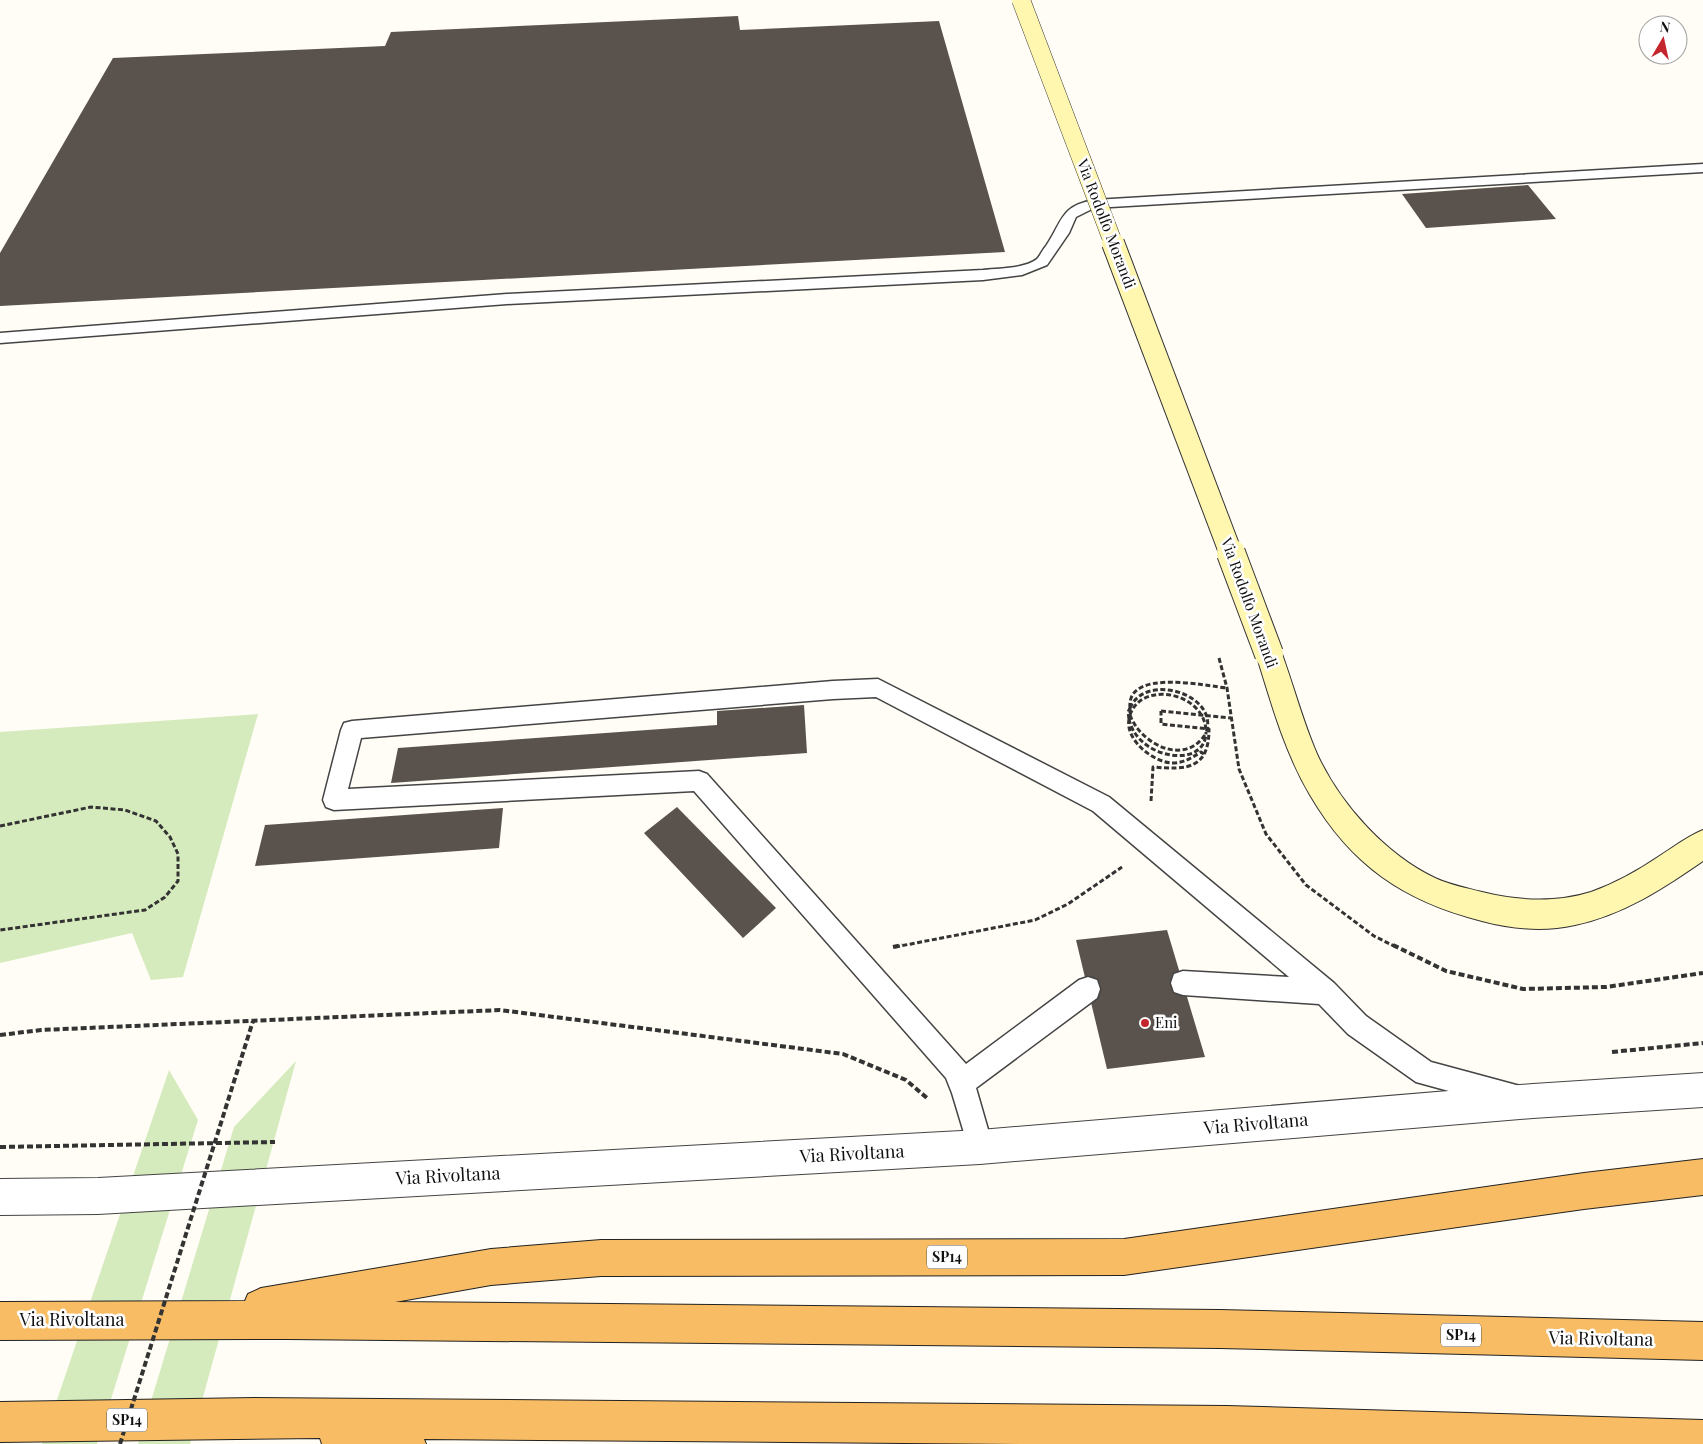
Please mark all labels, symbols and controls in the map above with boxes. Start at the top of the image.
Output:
north arrow [1638,15,1688,65]
text: N [1659,16,1672,37]
street label: Via Rodolfo Morandi [1073,155,1141,292]
street label: Via Rodolfo Morandi [1217,534,1283,671]
place label: Eni [1155,1012,1178,1032]
marker: Eni [1139,1017,1151,1029]
street label: Via Rivoltana [1202,1106,1309,1140]
street label: Via Rivoltana [798,1138,905,1168]
street label: Via Rivoltana [394,1160,501,1190]
road number: SP14 [927,1246,967,1268]
street label: Via Rivoltana [19,1307,124,1331]
road number: SP14 [1441,1324,1481,1346]
street label: Via Rivoltana [1547,1325,1654,1351]
road number: SP14 [107,1408,147,1432]

